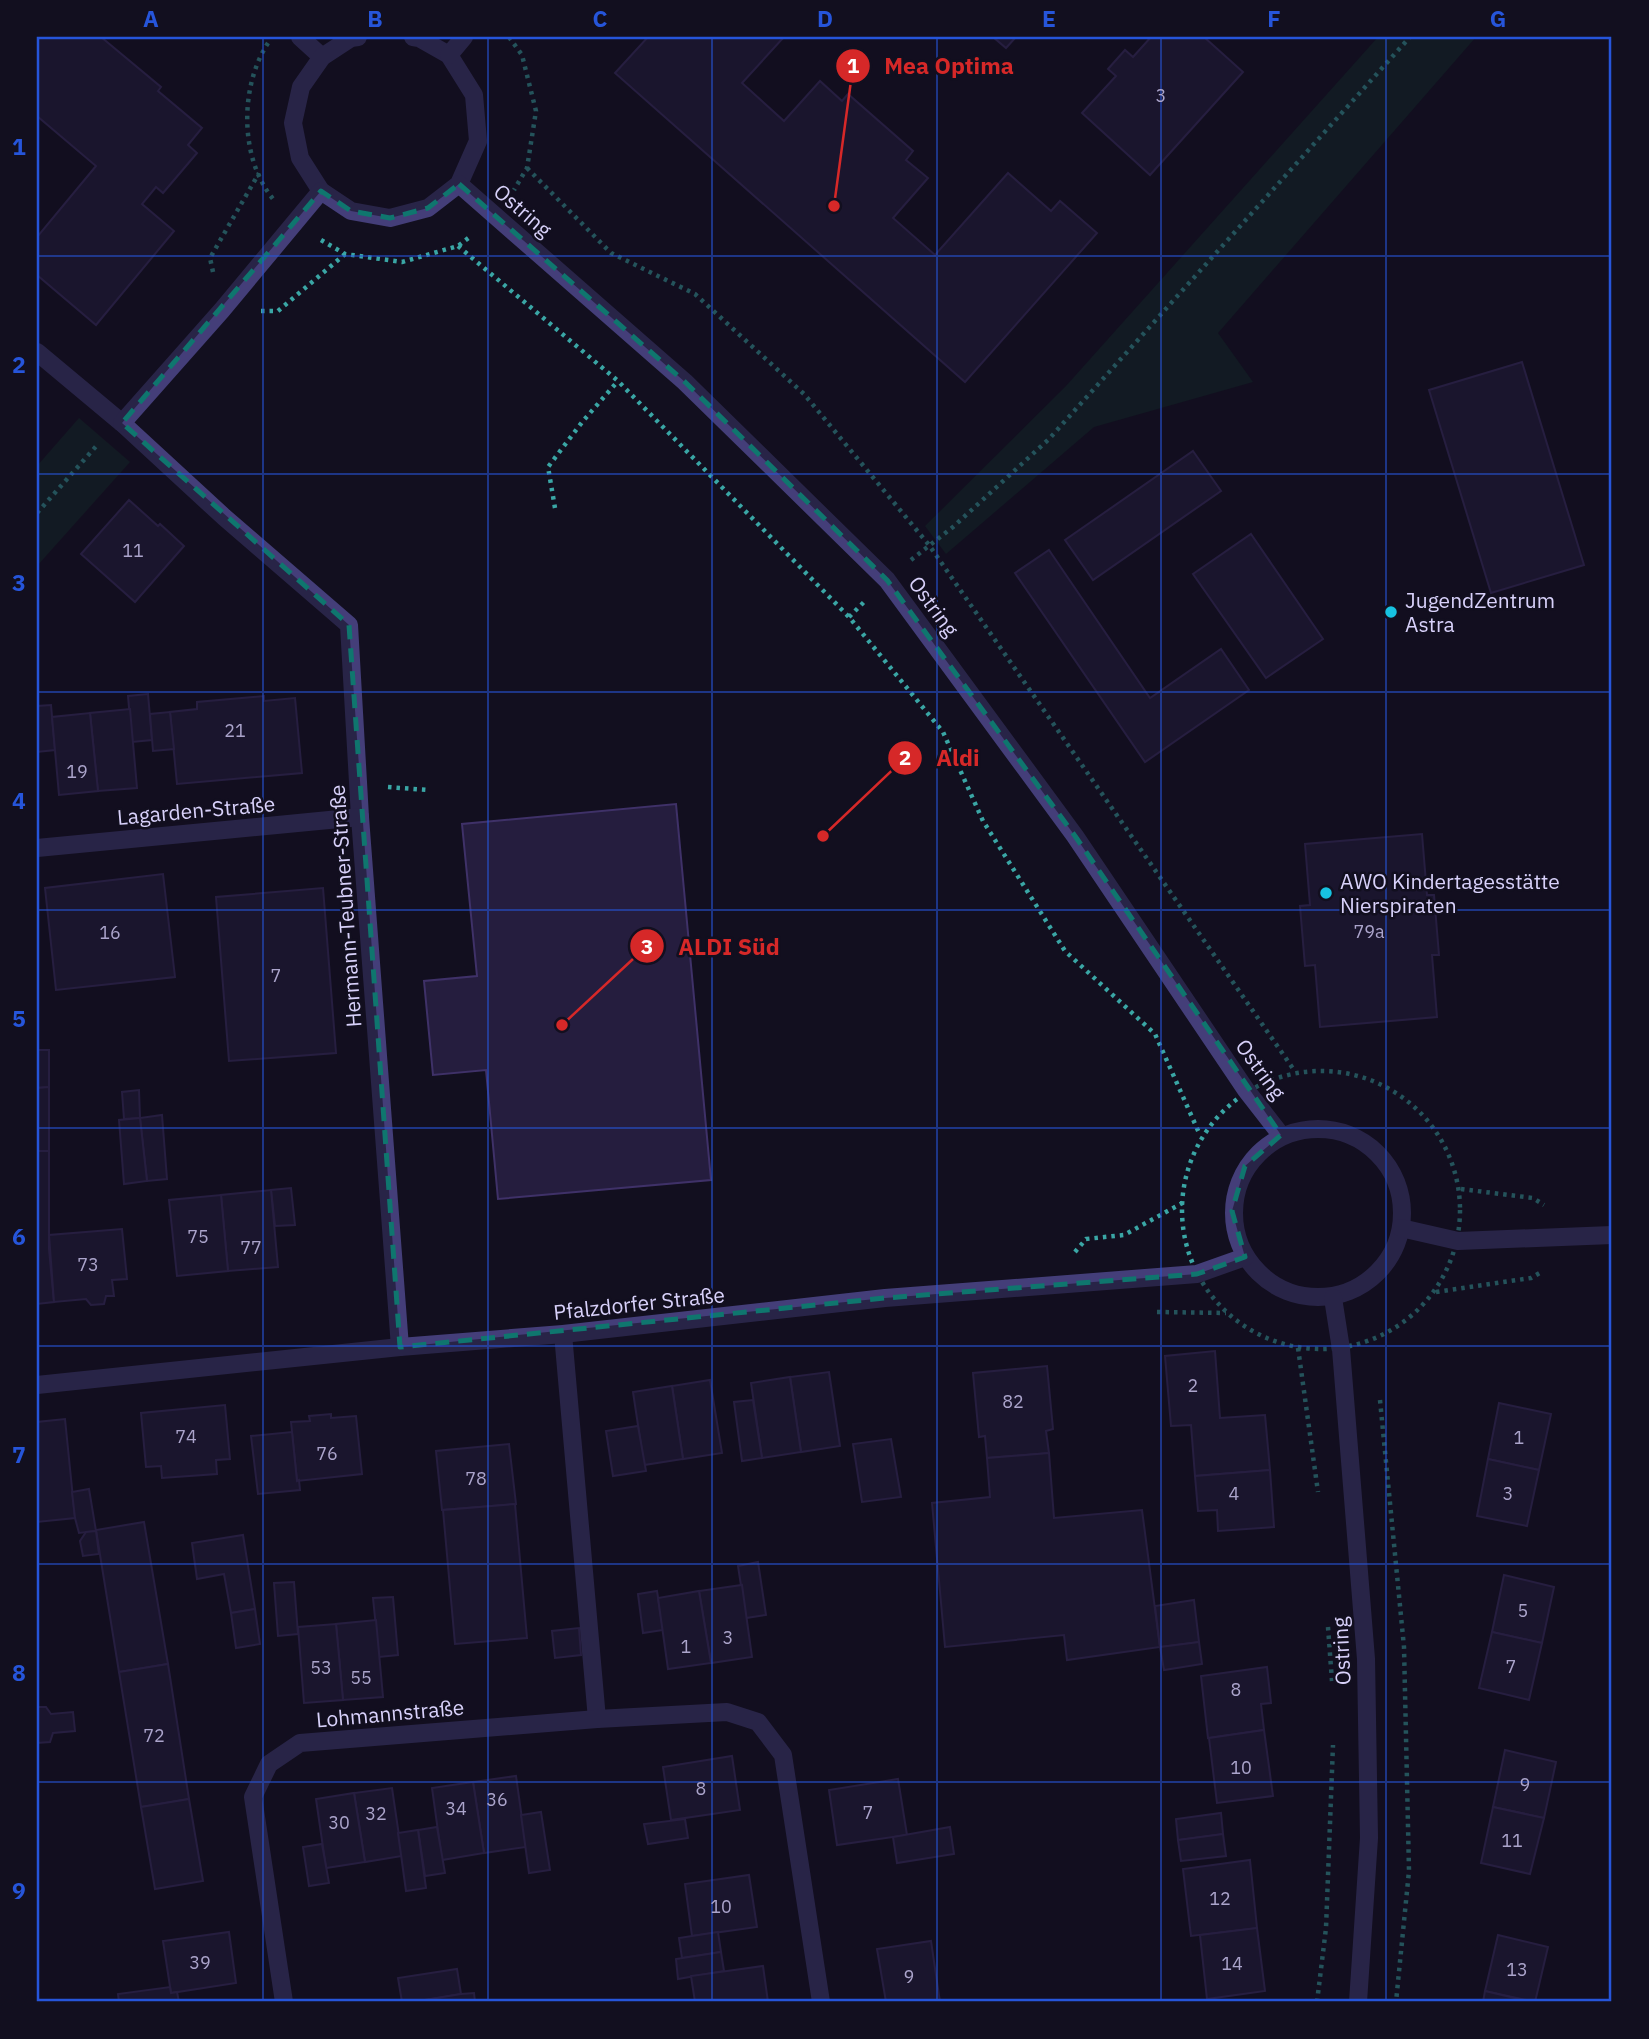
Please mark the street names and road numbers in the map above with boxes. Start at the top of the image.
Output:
street label: Ostring [488,177,558,243]
street label: Ostring [903,570,965,642]
street label: Hermann-Teubner-Straße [323,784,367,1028]
street label: Lagarden-Straße [116,789,276,831]
street label: Ostring [1230,1033,1292,1105]
street label: Pfalzdorfer Straße [552,1280,726,1326]
street label: Ostring [1325,1616,1357,1686]
street label: Lohmannstraße [315,1693,465,1733]

